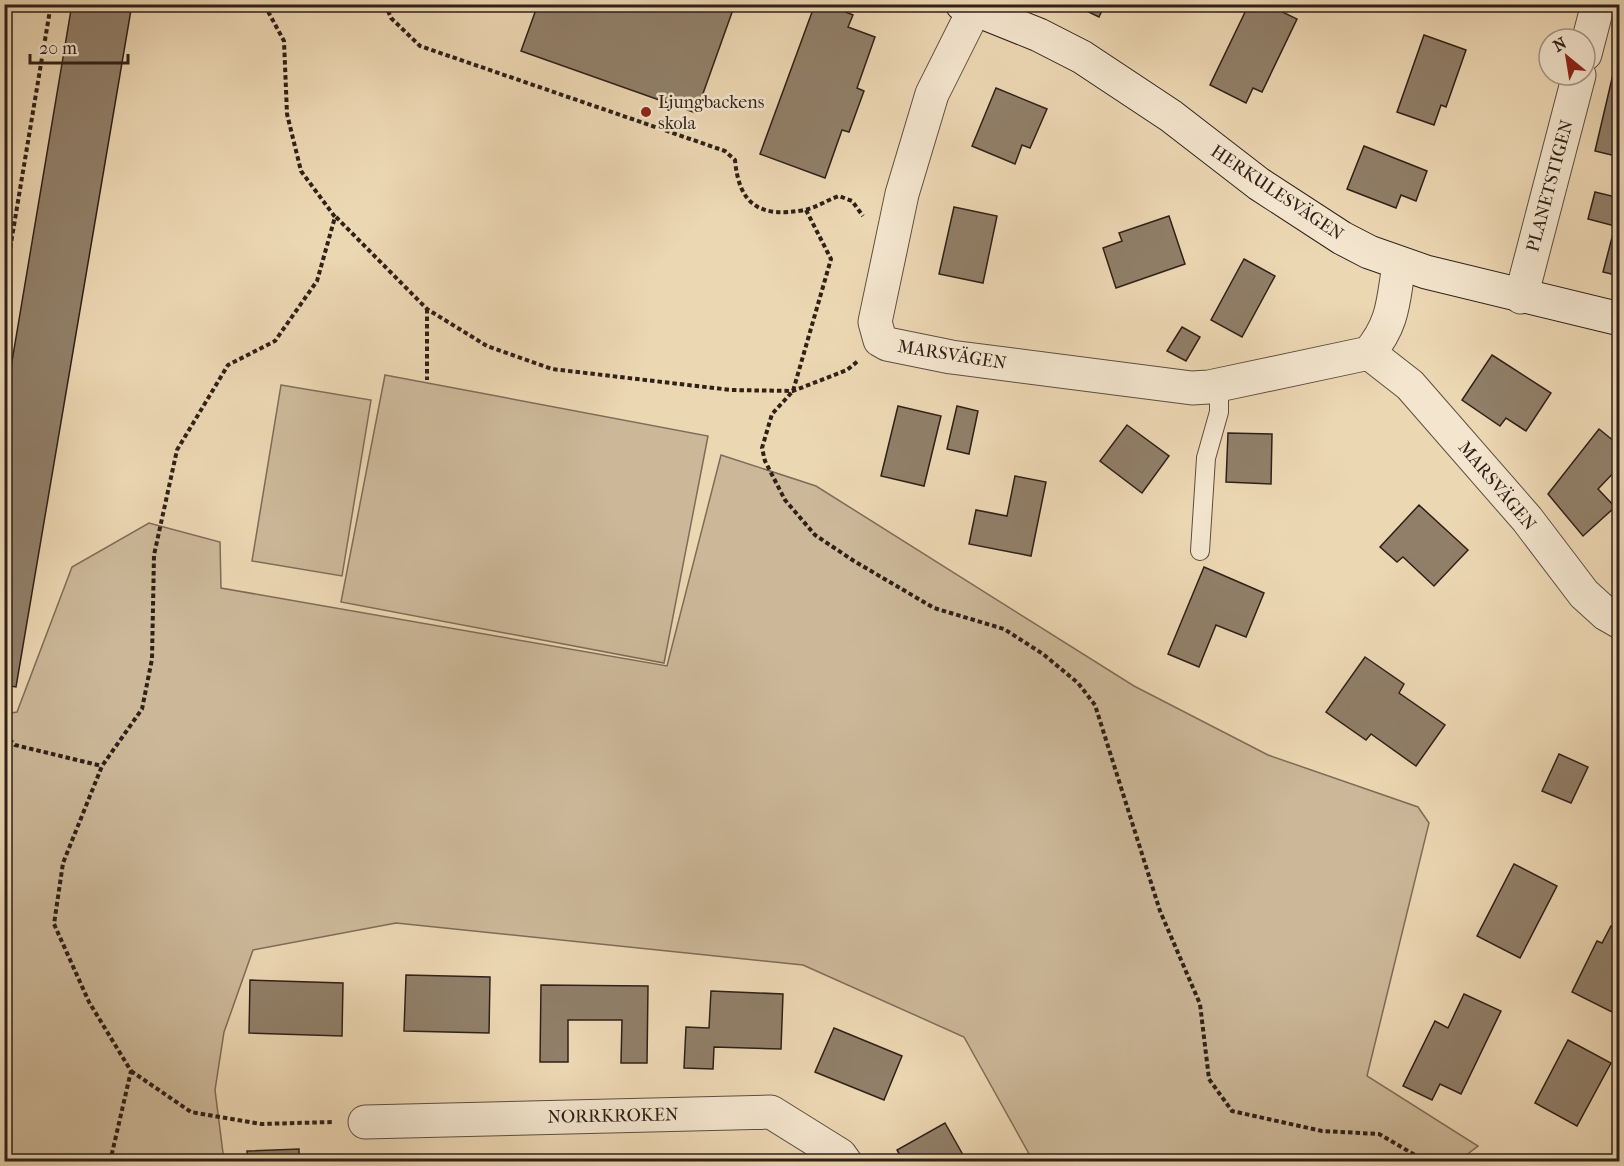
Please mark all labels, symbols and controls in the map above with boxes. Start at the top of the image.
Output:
scale bar [30,27,128,65]
north arrow [1537,27,1597,87]
text: N [1550,33,1571,56]
text: 20 m [39,38,77,59]
place label: Ljungbackens skola [658,92,765,134]
marker: Ljungbackens skola [639,105,653,119]
street label: PLANETSTIGEN [1522,117,1578,254]
street label: HERKULESVÄGEN [1207,140,1348,245]
street label: MARSVÄGEN [896,335,1008,374]
street label: MARSVÄGEN [1454,437,1541,535]
street label: NORRKROKEN [547,1104,679,1128]

